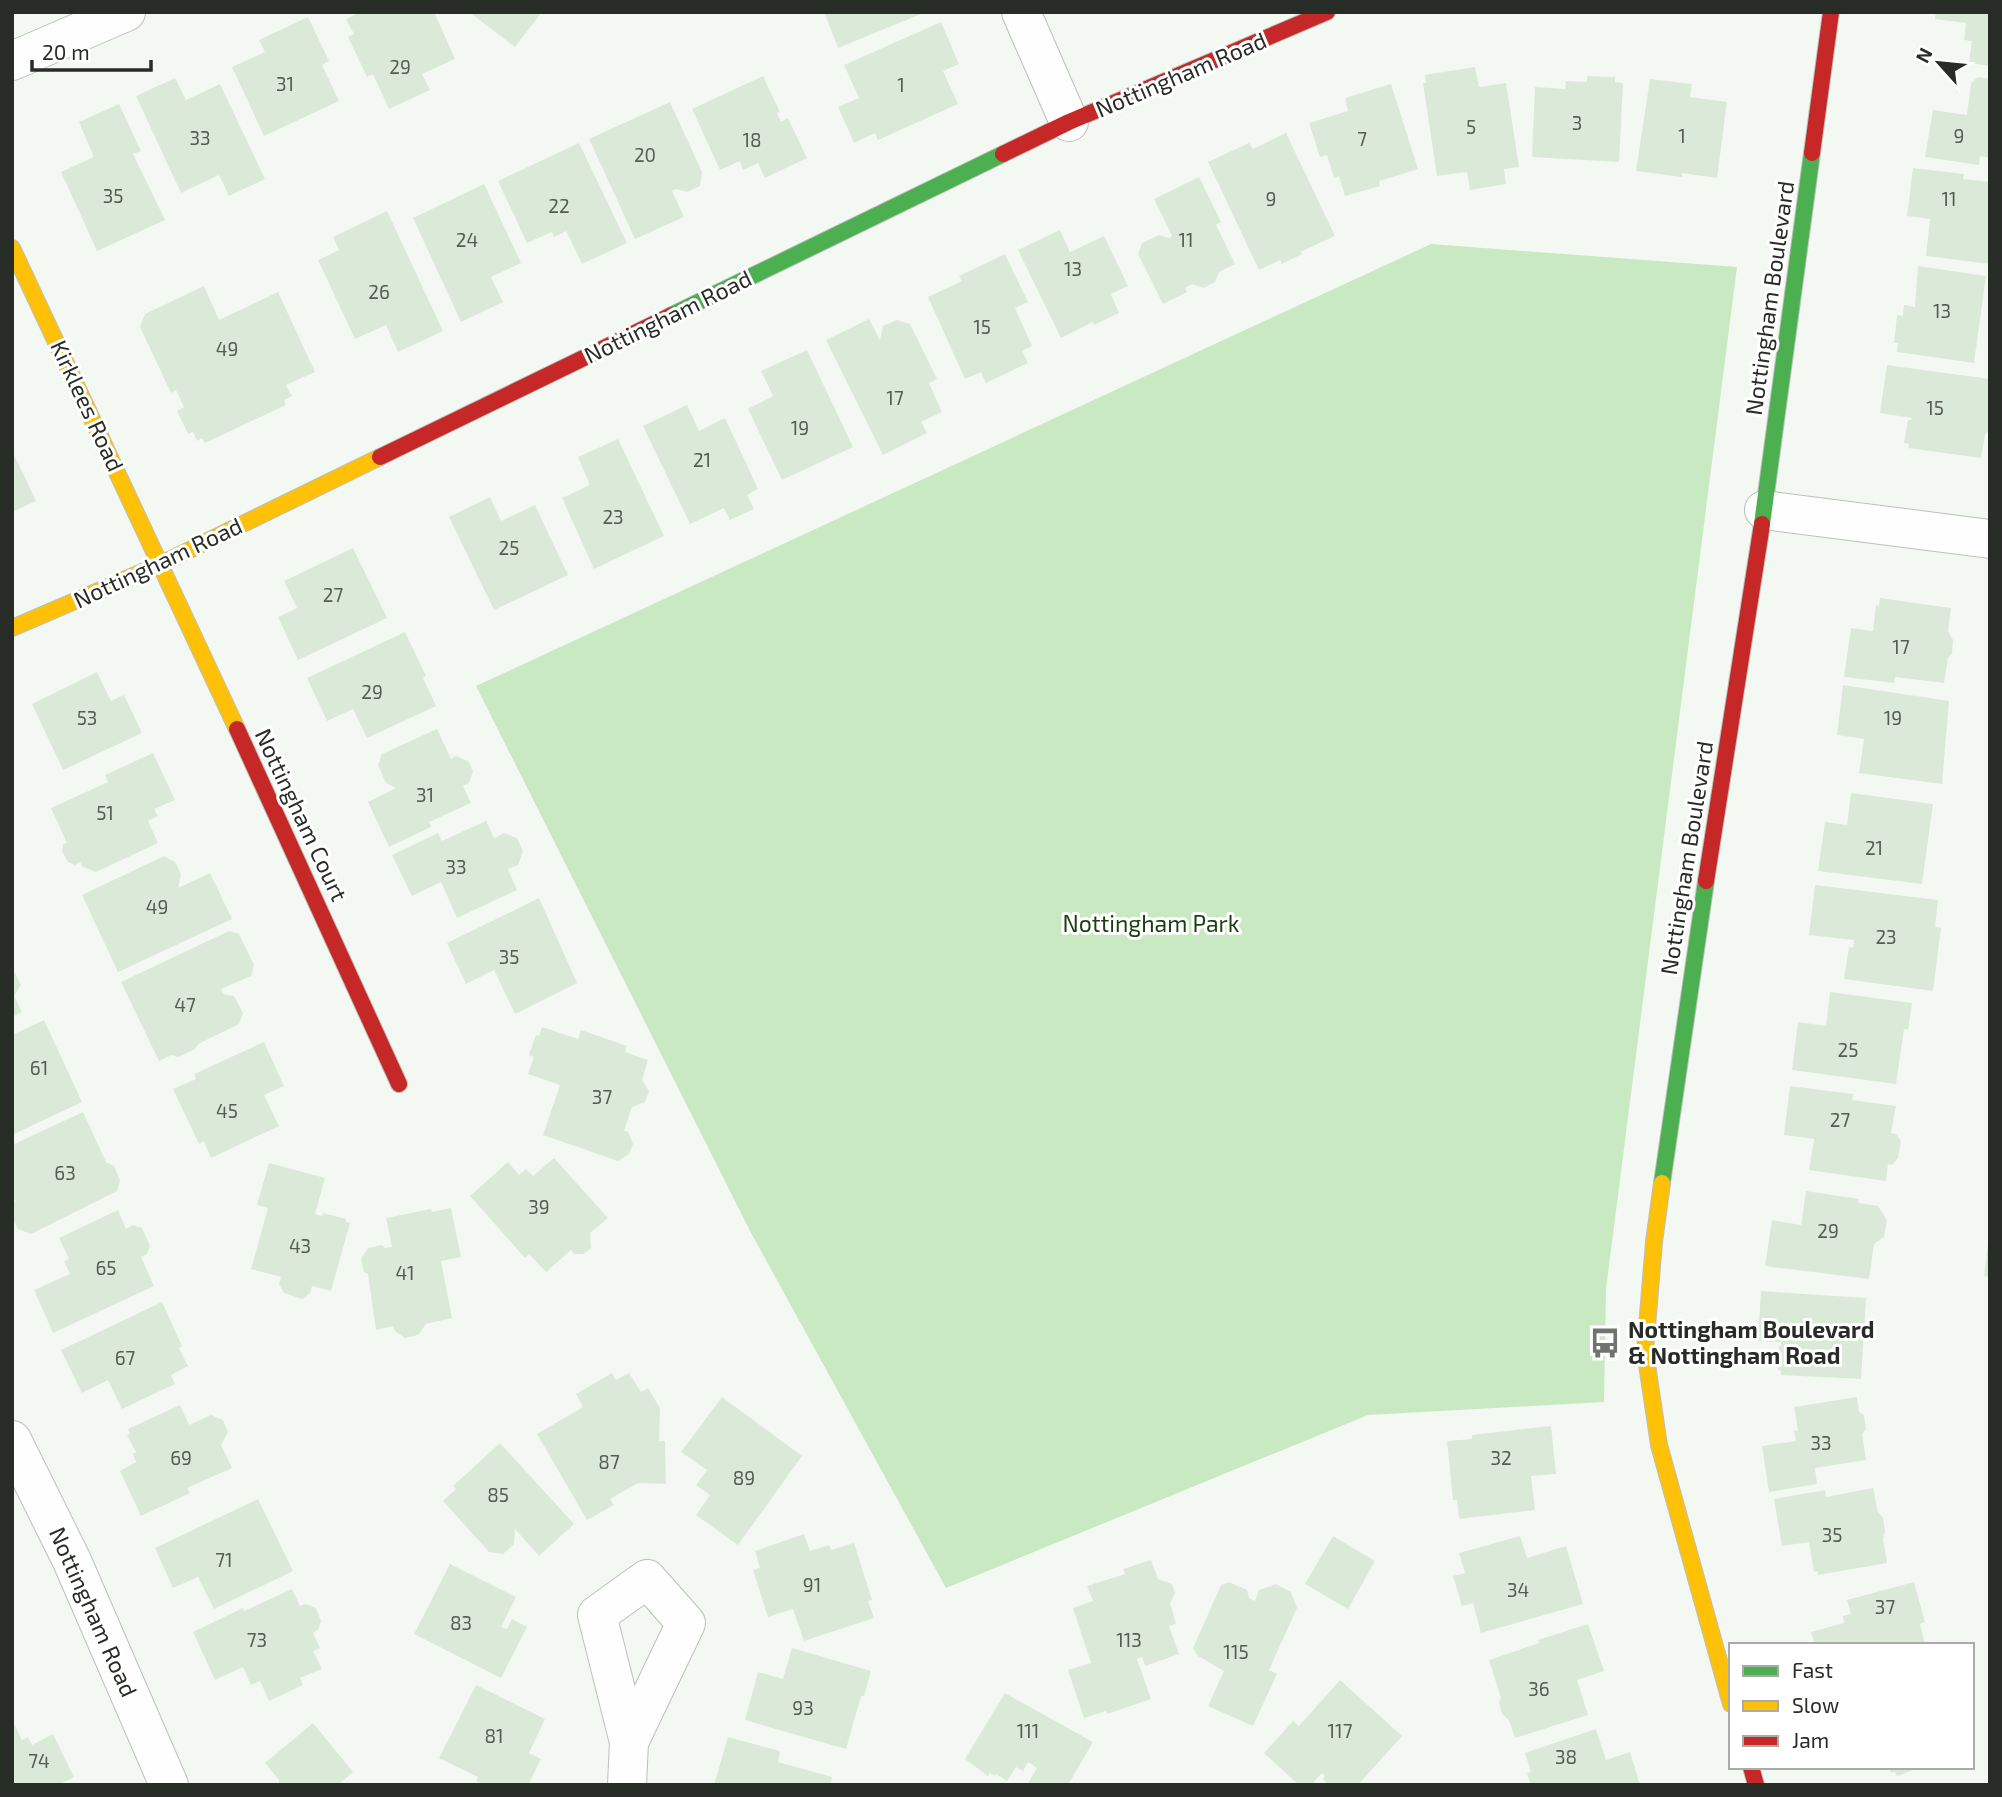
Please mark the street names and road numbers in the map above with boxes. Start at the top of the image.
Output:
street label: Nottingham Road [1091,25,1270,123]
street label: Nottingham Boulevard [1739,179,1799,417]
street label: Nottingham Road [579,263,756,369]
street label: Kirklees Road [45,336,131,476]
street label: Nottingham Road [69,511,246,613]
street label: Nottingham Court [250,724,354,906]
street label: Nottingham Boulevard [1654,739,1718,977]
street label: Nottingham Road [44,1522,144,1701]

